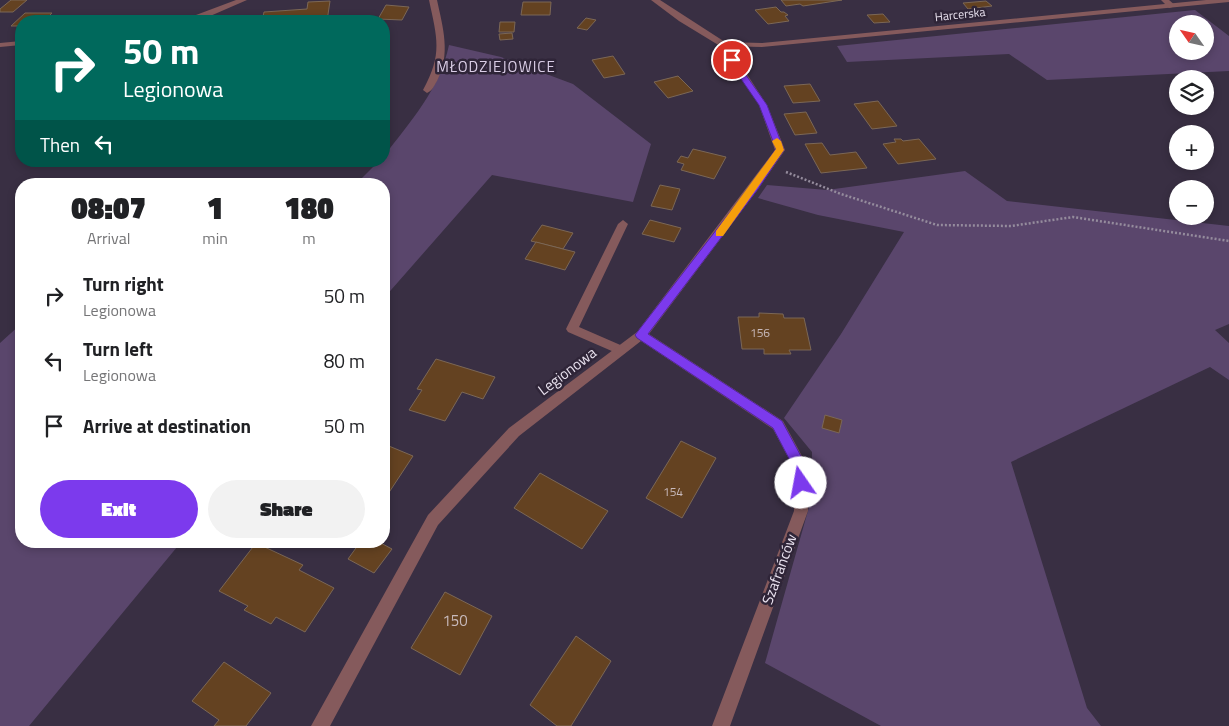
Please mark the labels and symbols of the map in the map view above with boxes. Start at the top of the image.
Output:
street label: Harcerska [934,2,986,26]
north arrow [1169,15,1214,60]
pin [711,39,753,81]
district label: MŁODZIEJOWICE [436,55,556,78]
house number: 156 [750,323,770,342]
street label: Legionowa [533,341,602,401]
position arrow [774,456,826,508]
house number: 154 [663,482,683,501]
street label: Szafrańców [756,530,802,608]
house number: 150 [442,609,468,632]

